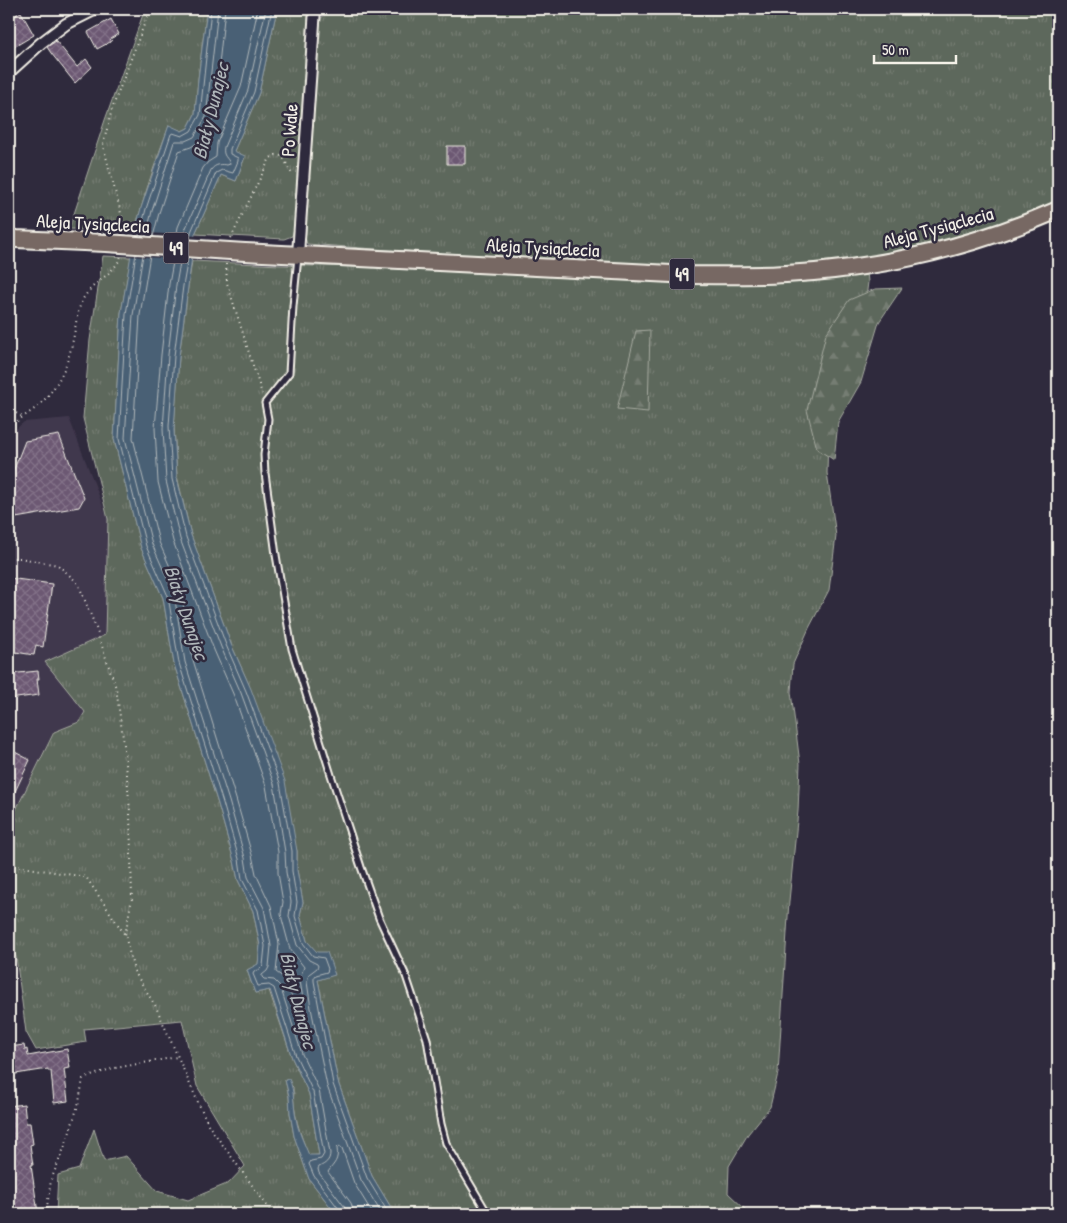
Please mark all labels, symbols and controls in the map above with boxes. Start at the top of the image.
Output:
scale bar [874,32,957,64]
text: 50 m [882,39,909,60]
water label: Biały Dunajec [185,58,236,162]
street label: Po Wale [274,102,304,157]
street label: Aleja Tysiąclecia [880,200,997,254]
street label: Aleja Tysiąclecia [36,207,151,239]
street label: Aleja Tysiąclecia [486,231,601,263]
road number: 49 [164,232,188,264]
road number: 49 [670,258,694,290]
water label: Biały Dunajec [157,561,216,665]
water label: Biały Dunajec [273,949,324,1053]

